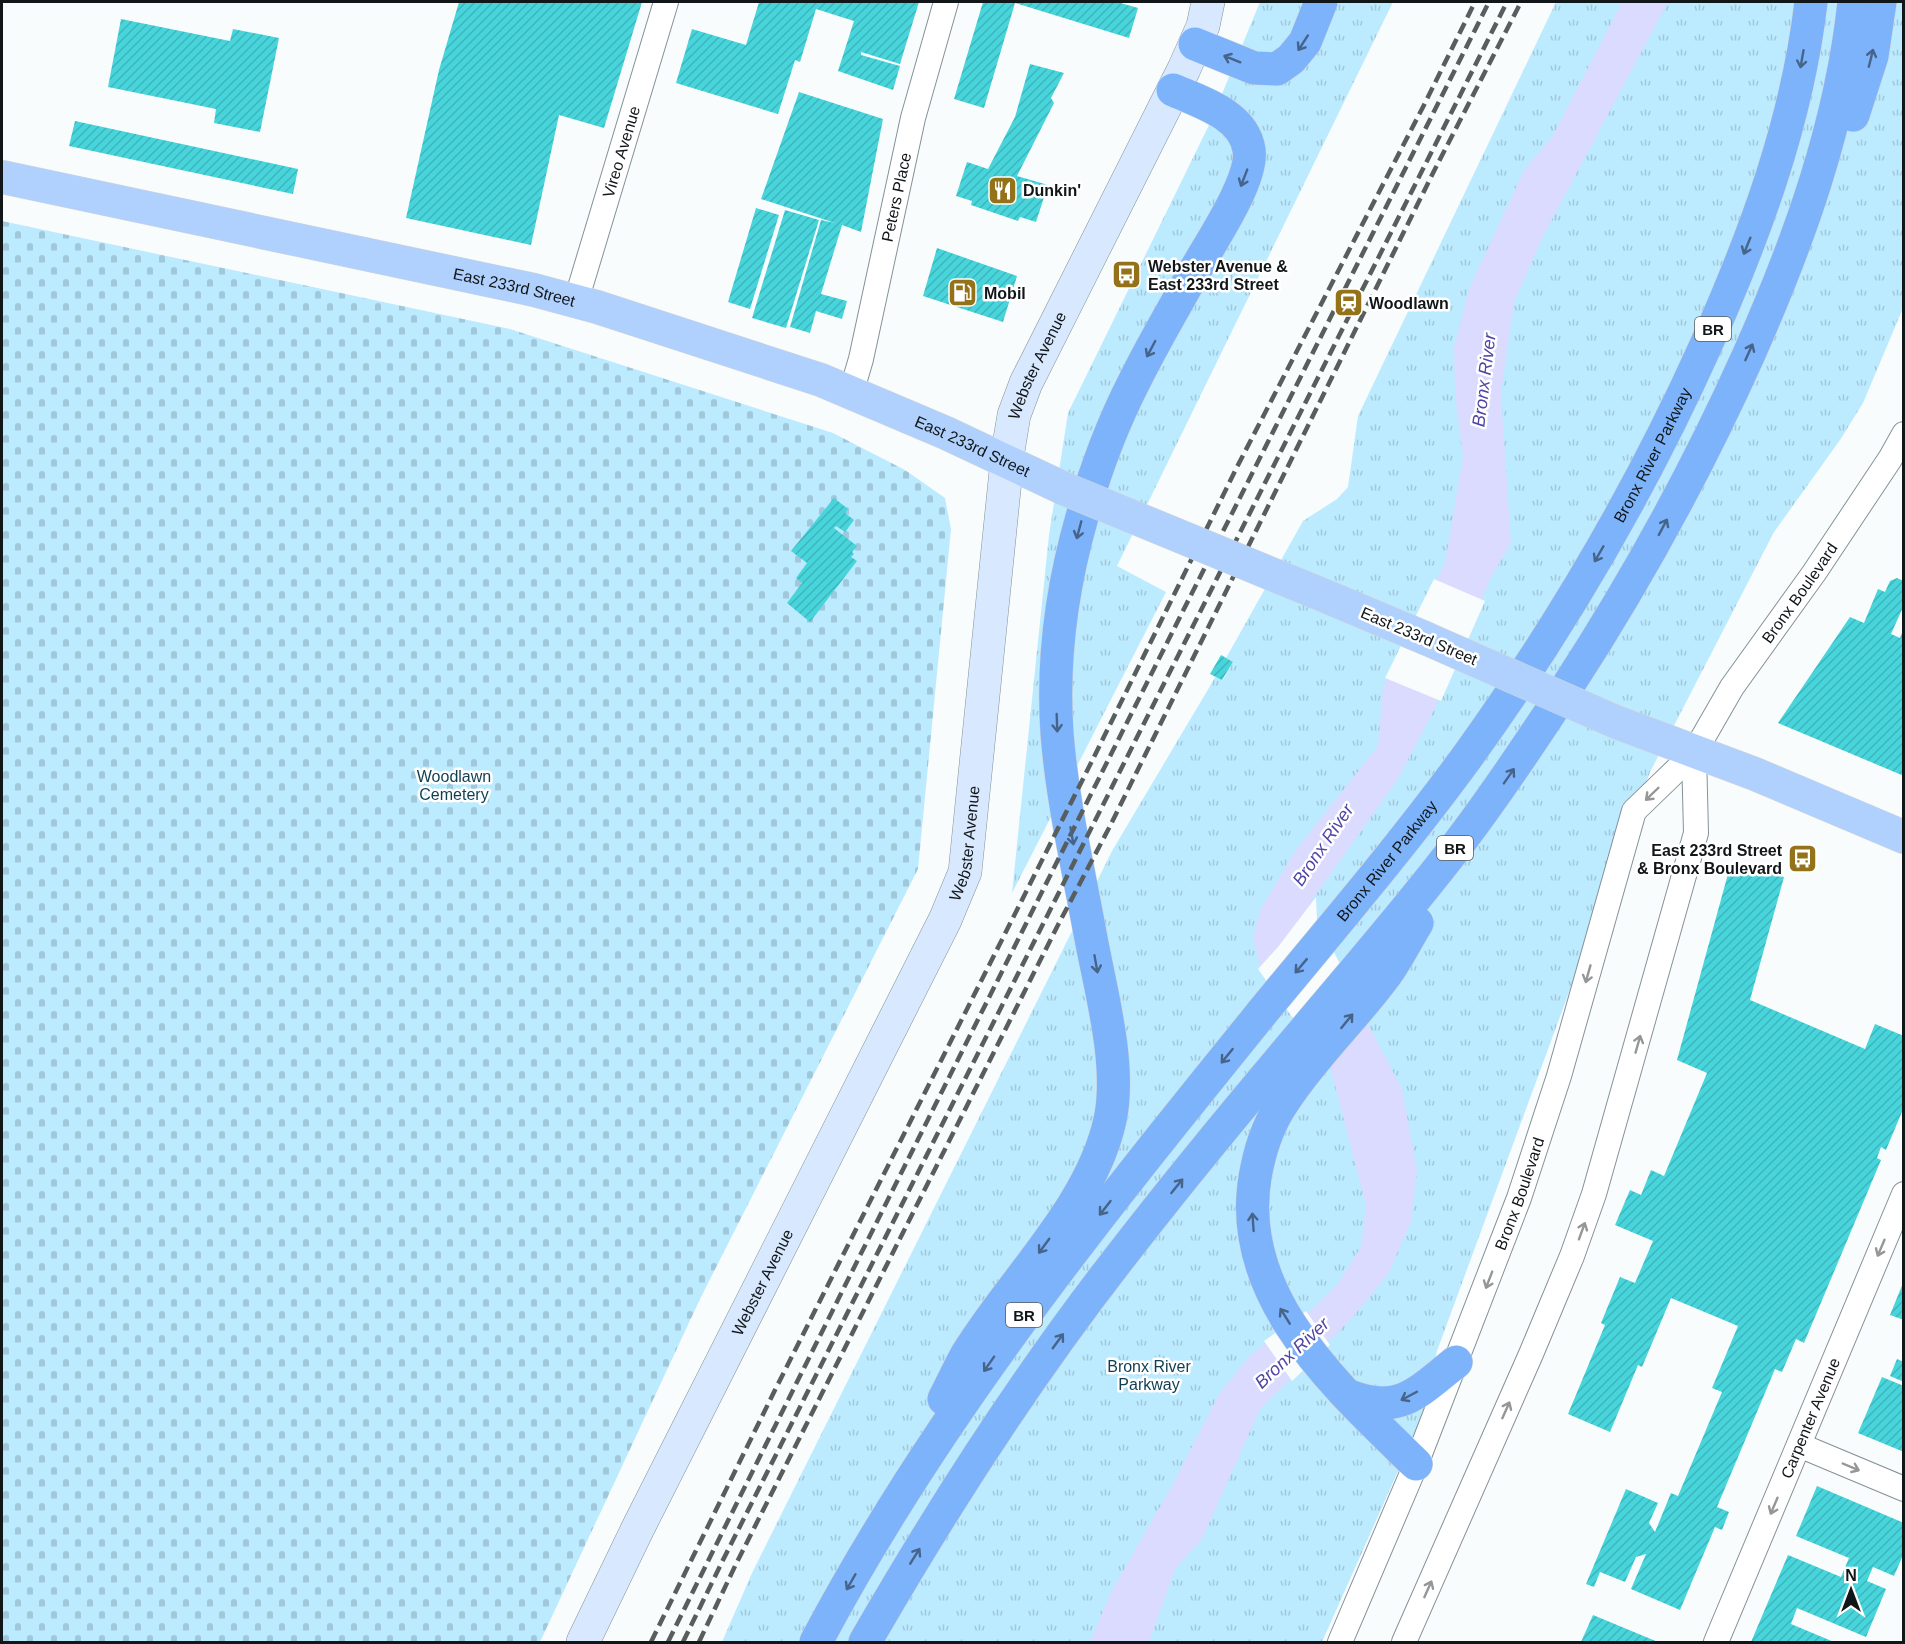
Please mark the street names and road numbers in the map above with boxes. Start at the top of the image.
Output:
street label: Vireo Avenue [599,104,643,199]
street label: Peters Place [878,151,914,243]
street label: East 233rd Street [452,265,578,309]
street label: Webster Avenue [1005,309,1069,422]
road number: BR [1695,317,1731,341]
street label: Bronx River Parkway [1610,385,1694,525]
street label: East 233rd Street [912,412,1033,480]
street label: Bronx Boulevard [1758,540,1840,646]
street label: East 233rd Street [1358,604,1480,668]
street label: Webster Avenue [946,785,982,903]
street label: Bronx River Parkway [1333,797,1440,924]
road number: BR [1437,836,1473,860]
street label: Bronx Boulevard [1491,1135,1547,1252]
street label: Webster Avenue [728,1226,796,1338]
road number: BR [1006,1303,1042,1327]
street label: Carpenter Avenue [1777,1355,1843,1481]

